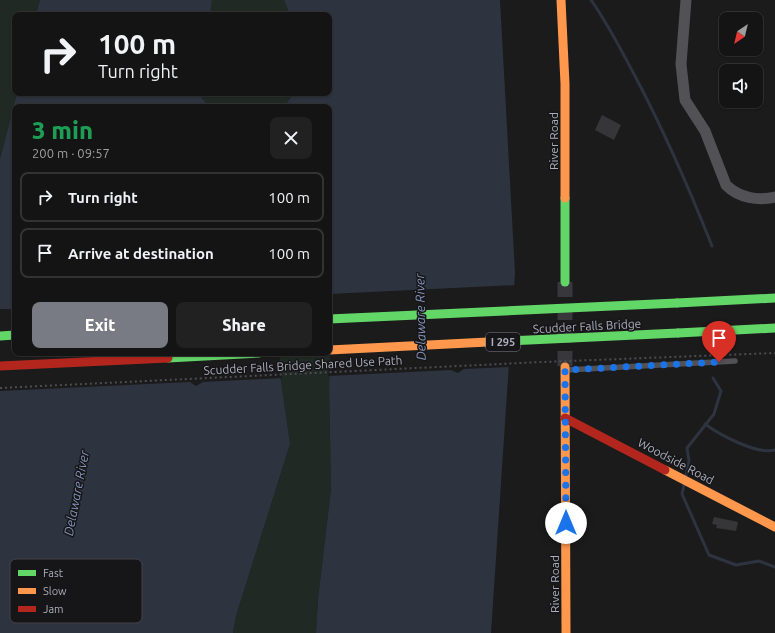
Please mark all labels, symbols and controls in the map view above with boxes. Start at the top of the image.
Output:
north arrow [719,12,763,56]
map controls [719,12,763,108]
icon: right [32,28,84,80]
text: 100 m [98,28,176,59]
text: Turn right [98,61,178,81]
button: sound [719,64,763,108]
street label: River Road [547,112,560,170]
text: 3 min [32,117,93,144]
button: close [270,117,312,159]
text: 200 m · 09:57 [32,146,110,160]
icon: right [34,186,56,208]
text: Turn right [68,189,138,206]
text: 100 m [268,189,310,206]
icon: arrive [34,242,56,264]
text: Arrive at destination [68,245,214,262]
text: 100 m [268,245,310,262]
water label: Delaware River [412,272,428,360]
button: Exit [32,302,168,348]
button: Share [176,302,312,348]
street label: Scudder Falls Bridge [532,317,642,335]
pin [702,321,736,362]
icon: arrive [708,327,730,349]
road number: I 295 [486,333,520,351]
street label: Scudder Falls Bridge Shared Use Path [203,353,403,377]
street label: Woodside Road [636,436,716,486]
water label: Delaware River [61,448,91,537]
position arrow [545,502,587,544]
street label: River Road [548,555,561,613]
legend [10,559,142,623]
text: Fast [43,567,64,579]
text: Slow [43,585,67,597]
text: Jam [43,603,64,615]

